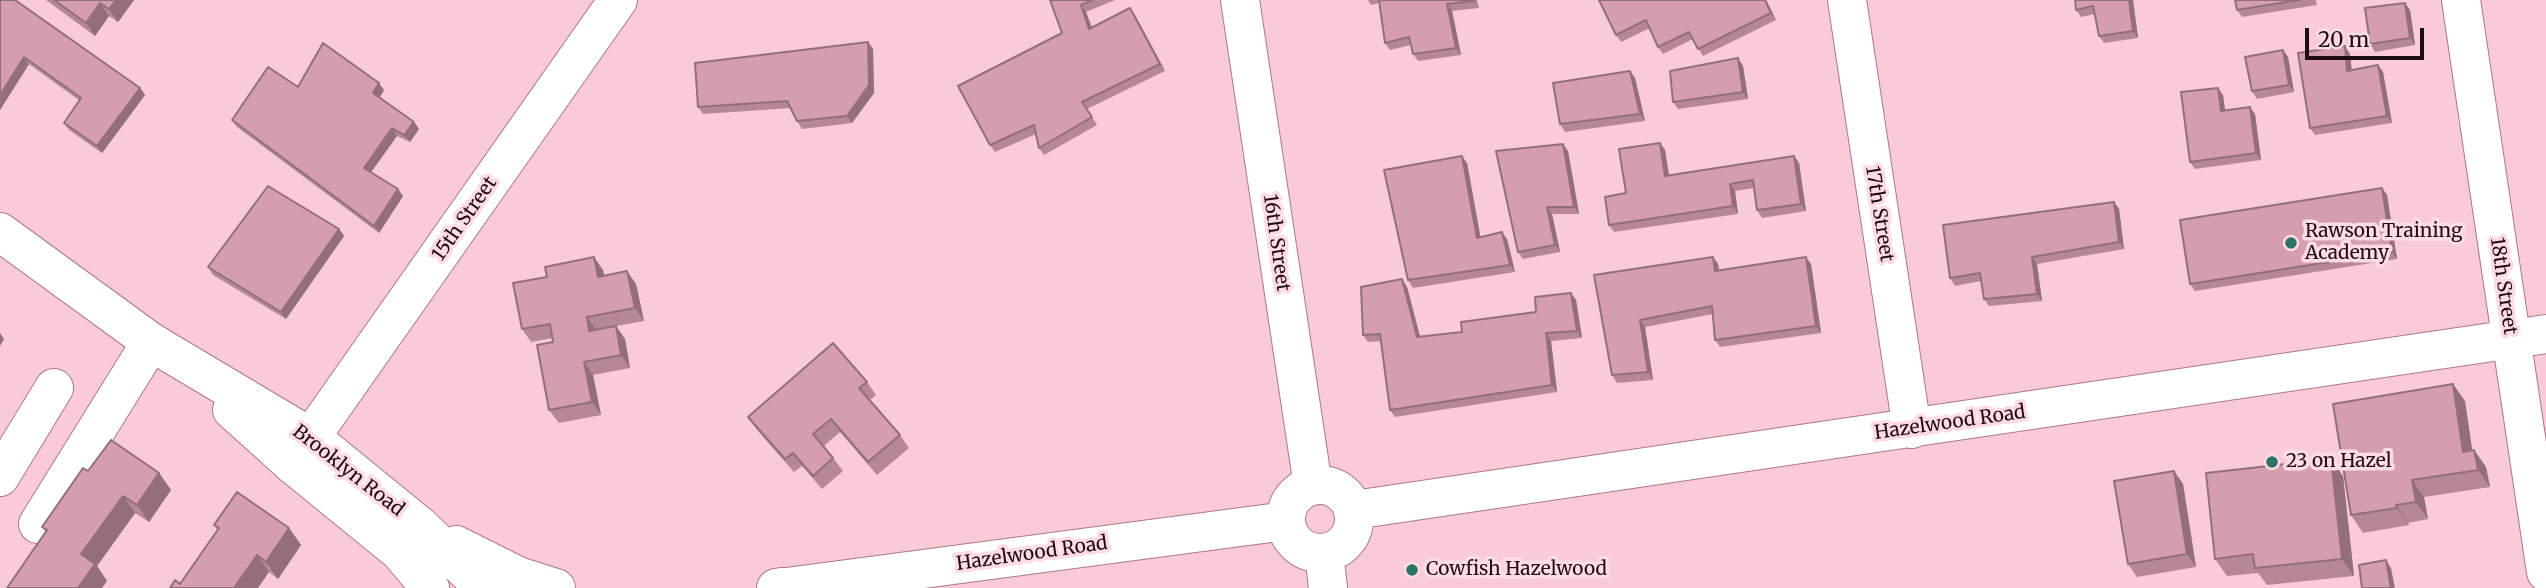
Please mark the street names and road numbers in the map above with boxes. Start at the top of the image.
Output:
street label: 17th Street [1860,164,1898,264]
street label: 15th Street [428,173,502,265]
street label: 16th Street [1258,193,1294,293]
street label: 18th Street [2485,236,2521,336]
street label: Hazelwood Road [1873,401,2027,445]
street label: Brooklyn Road [288,420,408,522]
street label: Hazelwood Road [955,532,1109,576]

